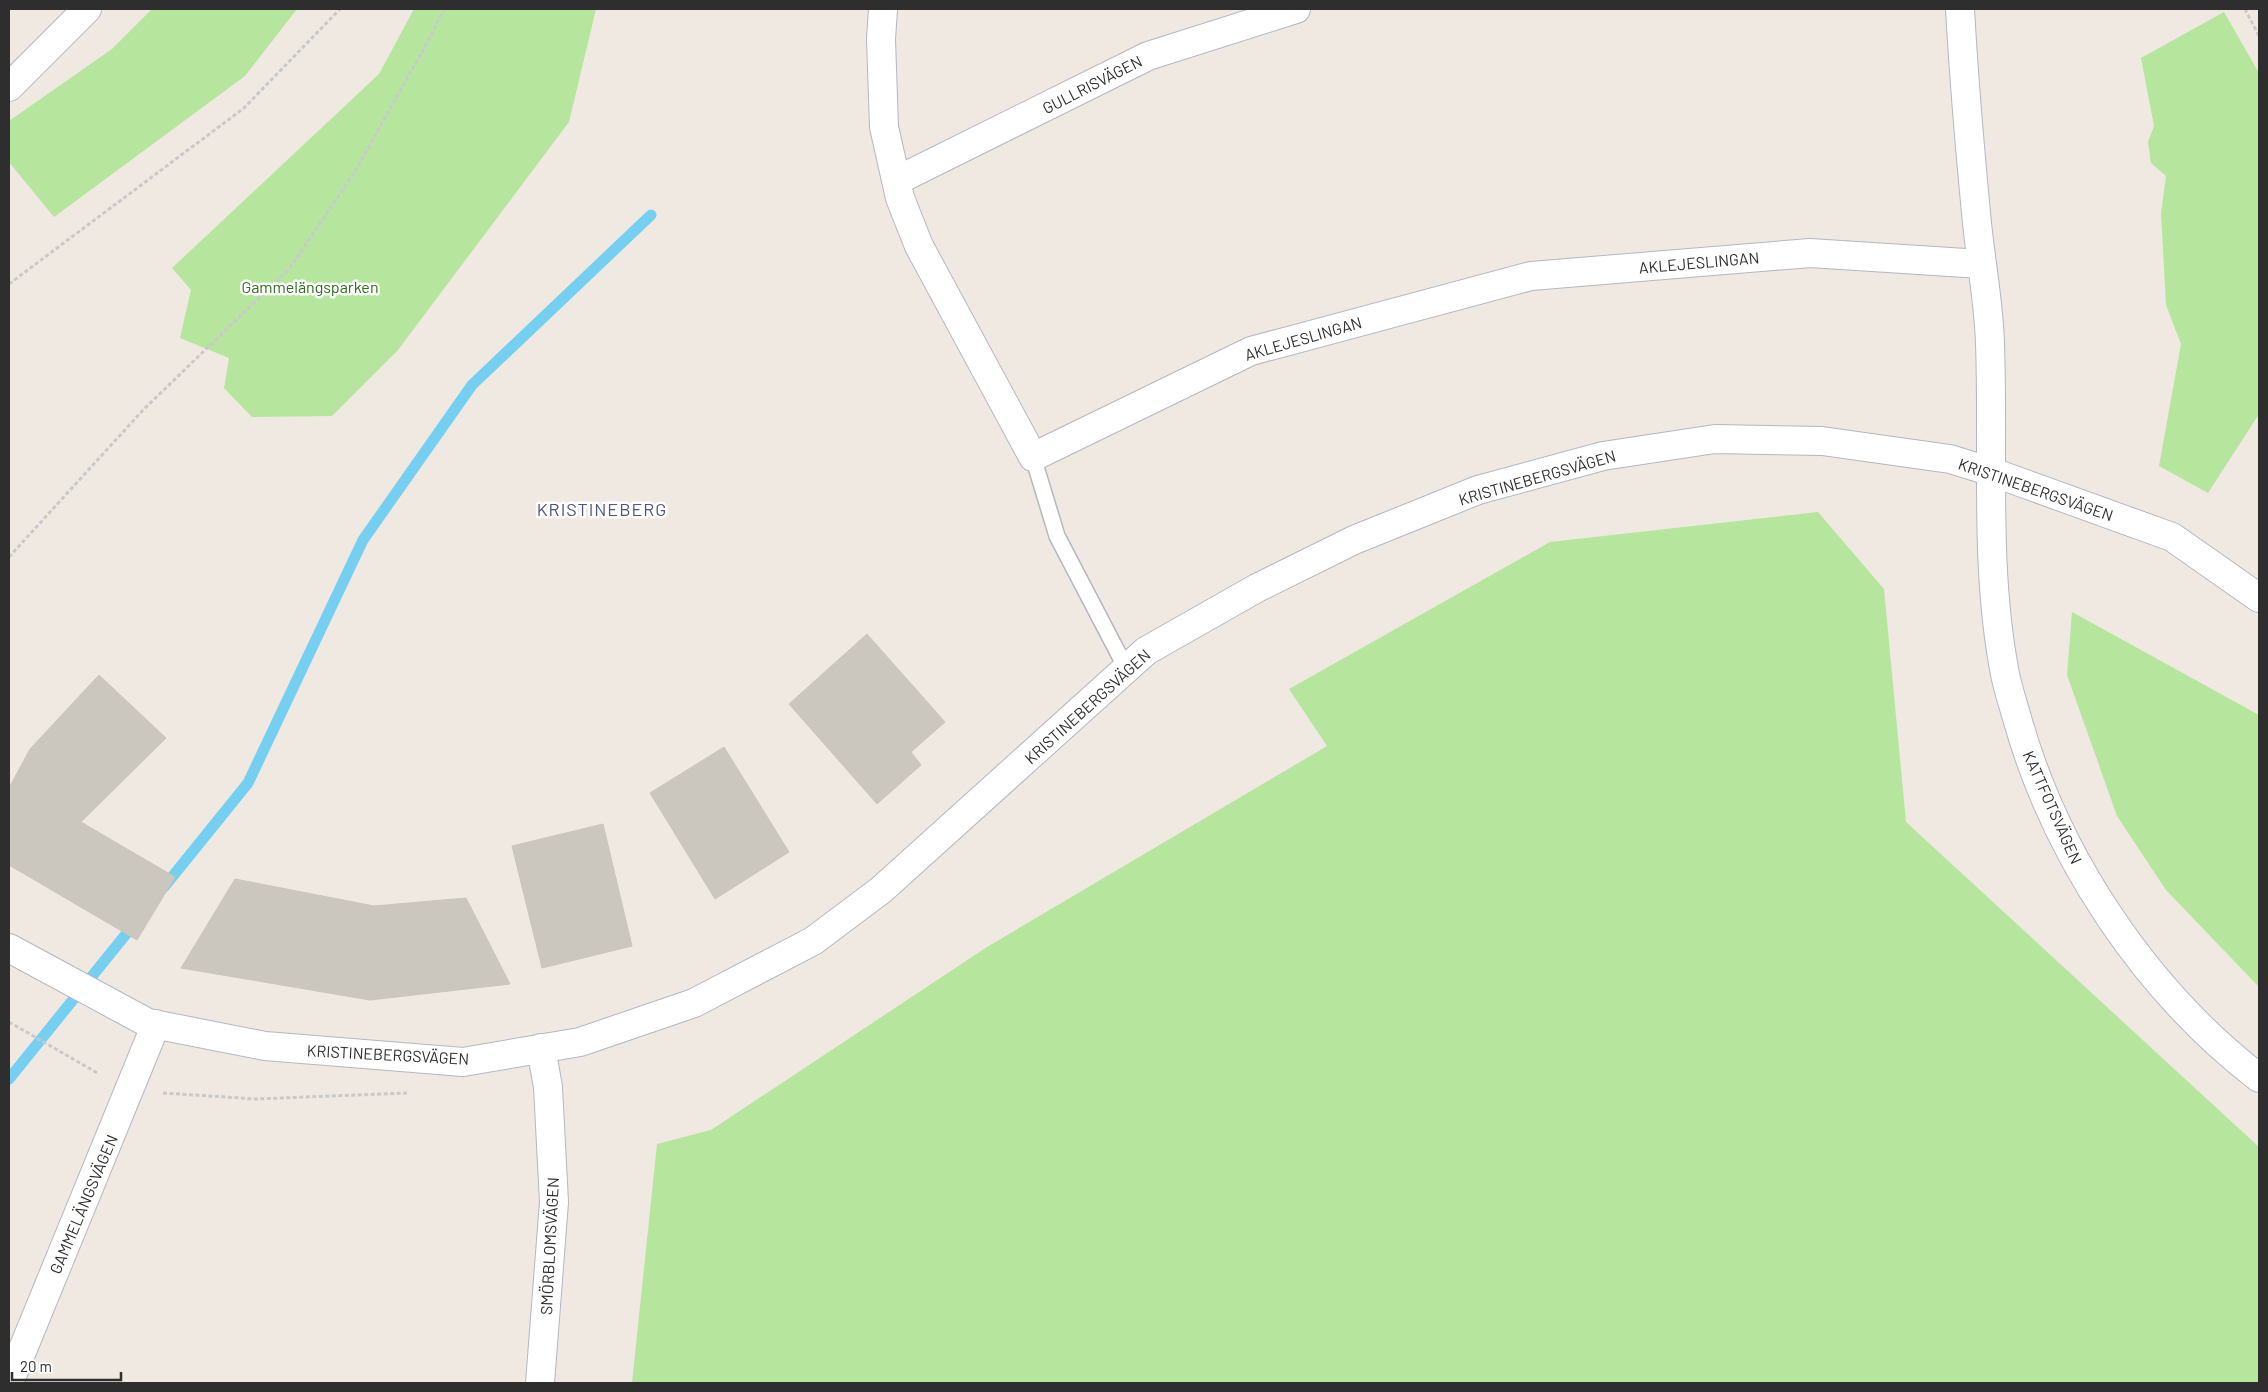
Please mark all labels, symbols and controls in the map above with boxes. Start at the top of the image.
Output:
street label: GULLRISVÄGEN [1039,51,1145,117]
street label: AKLEJESLINGAN [1638,247,1760,277]
park label: Gammelängsparken [241,277,379,296]
street label: AKLEJESLINGAN [1242,312,1364,364]
street label: KRISTINEBERGSVÄGEN [1456,445,1618,509]
street label: KRISTINEBERGSVÄGEN [1956,454,2116,524]
district label: KRISTINEBERG [537,498,667,520]
street label: KRISTINEBERGSVÄGEN [1020,645,1154,767]
street label: KATTFOTSVÄGEN [2020,747,2086,867]
street label: KRISTINEBERGSVÄGEN [306,1040,470,1068]
street label: GAMMELÄNGSVÄGEN [45,1132,121,1276]
street label: SMÖRBLOMSVÄGEN [536,1177,562,1315]
scale bar [12,1350,121,1382]
text: 20 m [20,1357,52,1375]

